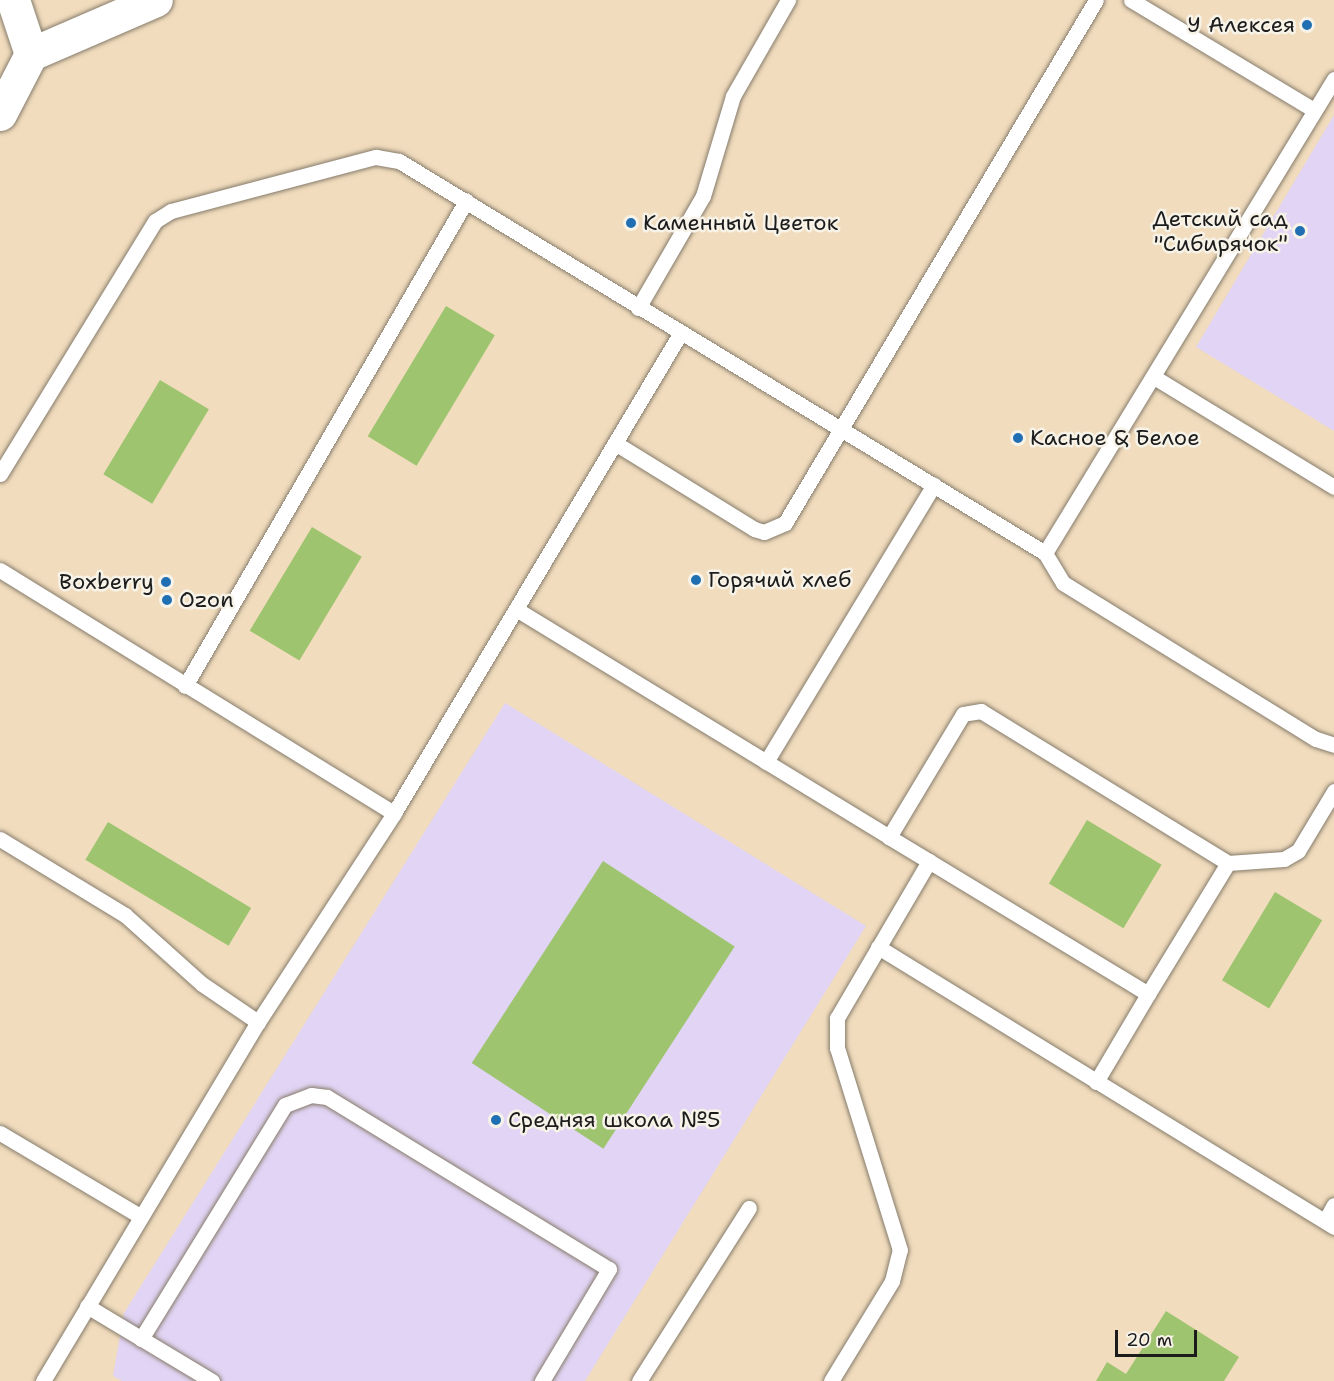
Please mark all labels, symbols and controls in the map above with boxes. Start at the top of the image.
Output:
place label: У Алексея [1187,12,1295,38]
marker: У Алексея [1300,18,1314,32]
place label: Детский сад "Сибирячок" [1152,205,1288,256]
place label: Каменный Цветок [643,210,838,236]
marker: Каменный Цветок [624,216,638,230]
marker: Детский сад "Сибирячок" [1293,224,1307,238]
place label: Касное & Белое [1030,425,1200,451]
marker: Касное & Белое [1011,431,1025,445]
place label: Горячий хлеб [708,567,851,593]
place label: Boxberry [59,569,154,595]
marker: Горячий хлеб [689,573,703,587]
marker: Boxberry [159,575,173,589]
place label: Ozon [179,587,234,613]
marker: Ozon [160,593,174,607]
place label: Средняя школа №5 [508,1107,721,1133]
marker: Средняя школа №5 [489,1113,503,1127]
scale bar [1118,1318,1200,1356]
text: 20 m [1126,1328,1172,1352]

